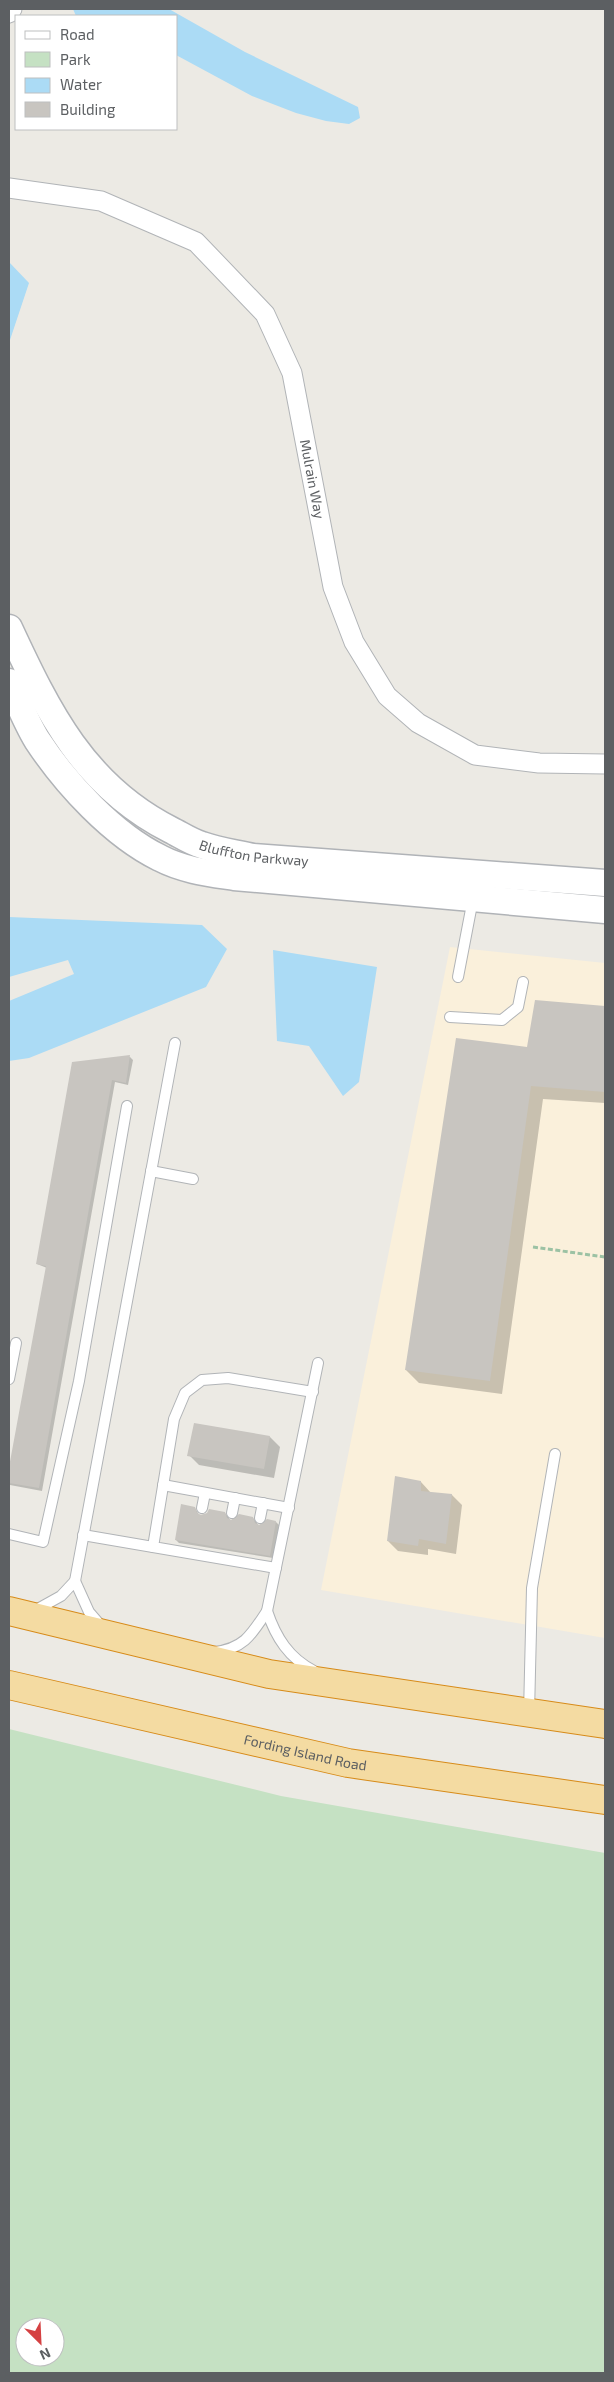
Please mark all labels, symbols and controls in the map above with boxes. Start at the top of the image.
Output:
legend [15,15,178,130]
text: Road [60,25,95,43]
text: Park [60,50,91,68]
text: Water [60,75,102,93]
text: Building [60,100,116,118]
street label: Mulrain Way [297,438,329,521]
street label: Bluffton Parkway [197,836,310,869]
street label: Fording Island Road [242,1730,368,1774]
north arrow [15,2317,65,2367]
text: N [37,2345,54,2364]

